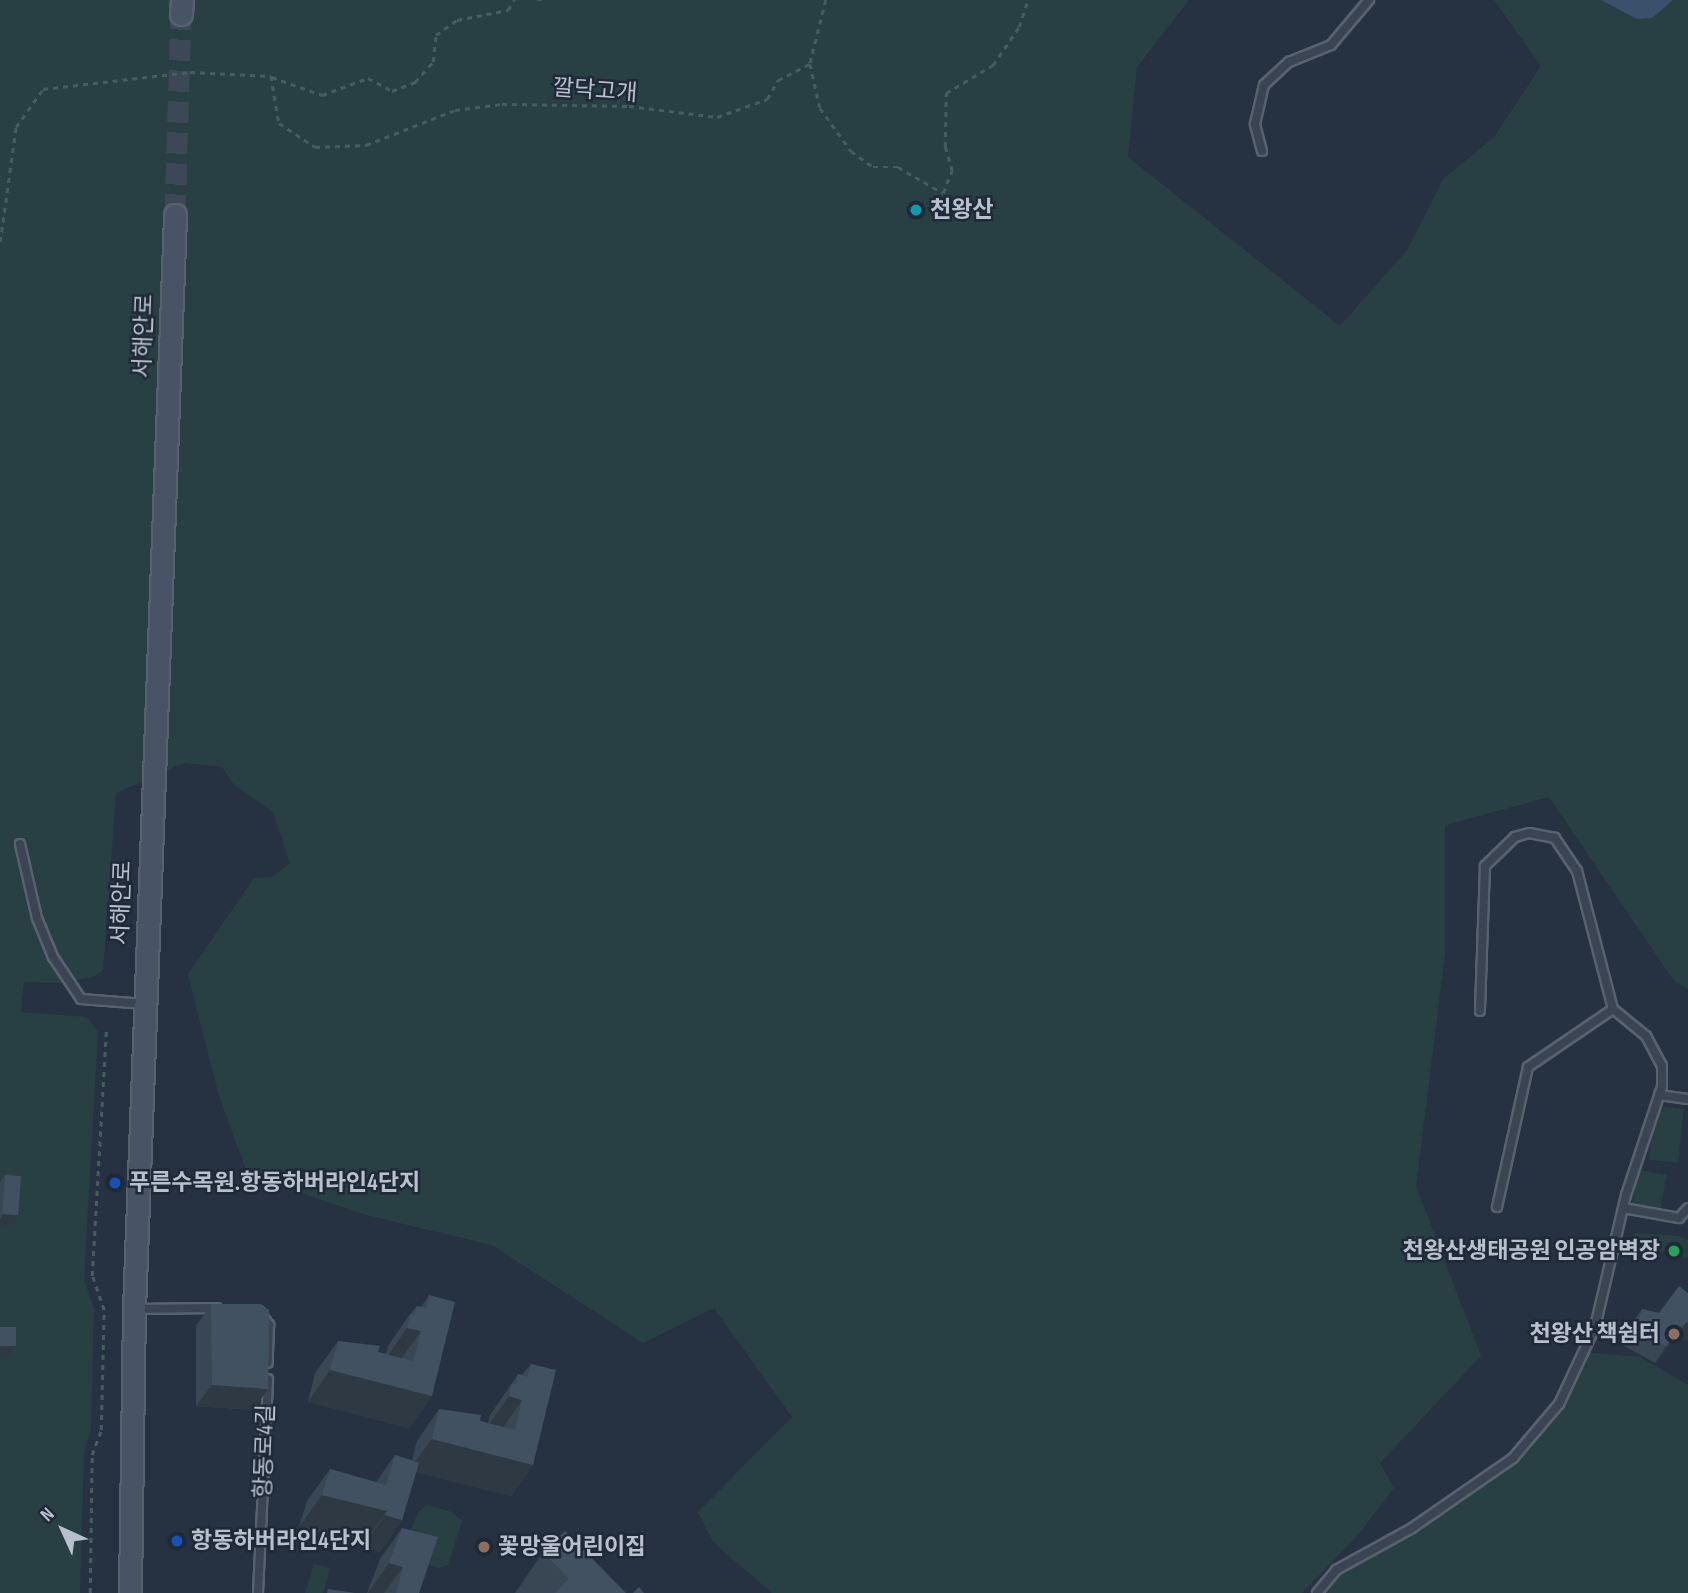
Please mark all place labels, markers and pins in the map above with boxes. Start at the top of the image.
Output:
place label: 천왕산 [930,196,993,224]
marker: 천왕산 [908,202,924,218]
place label: 푸른수목원.항동하버라인4단지 [129,1169,420,1197]
marker: 푸른수목원.항동하버라인4단지 [107,1175,123,1191]
place label: 천왕산생태공원 인공암벽장 [1402,1237,1660,1265]
marker: 천왕산생태공원 인공암벽장 [1666,1243,1682,1259]
place label: 천왕산 책쉼터 [1529,1320,1660,1348]
marker: 천왕산 책쉼터 [1666,1326,1682,1342]
place label: 항동하버라인4단지 [191,1527,371,1555]
marker: 항동하버라인4단지 [169,1533,185,1549]
place label: 꽃망울어린이집 [498,1533,646,1561]
marker: 꽃망울어린이집 [476,1539,492,1555]

